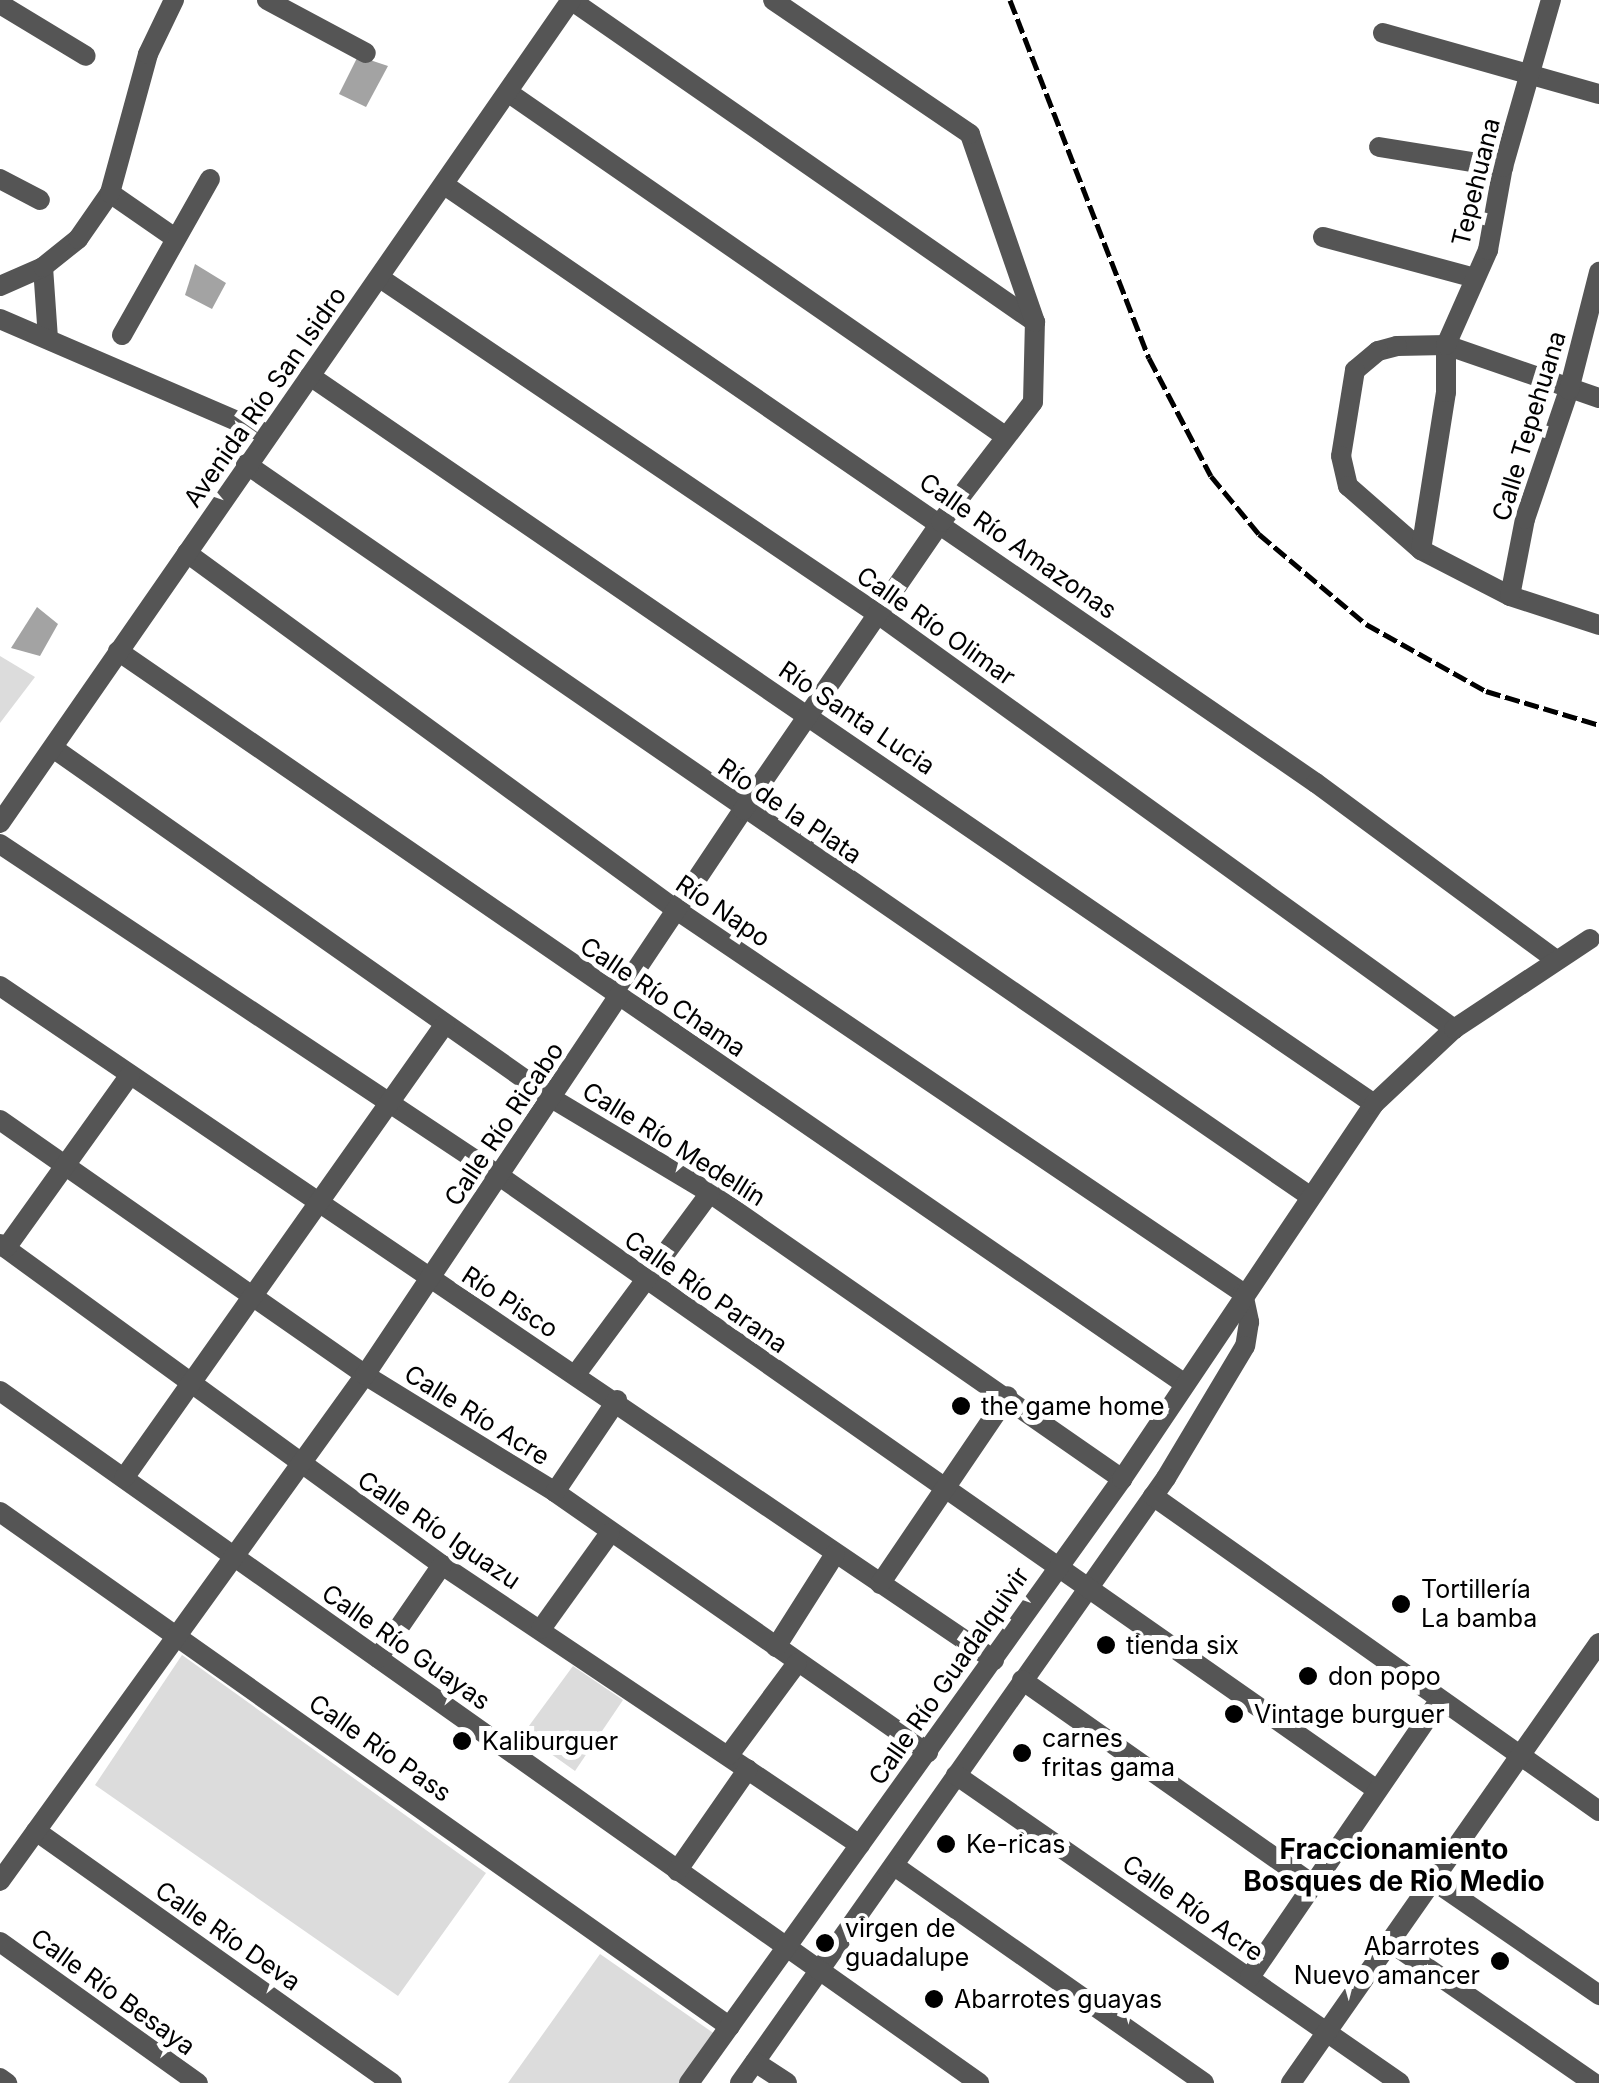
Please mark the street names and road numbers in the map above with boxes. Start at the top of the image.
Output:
street label: Tepehuana [1446,115,1506,249]
street label: Avenida Río San Isidro [178,281,352,513]
street label: Calle Tepehuana [1486,327,1572,525]
street label: Calle Río Amazonas [914,467,1122,625]
street label: Calle Río Olimar [851,560,1021,692]
street label: Río Santa Lucia [773,655,941,781]
street label: Río de la Plata [713,752,867,870]
street label: Río Napo [670,869,776,953]
street label: Calle Río Chama [575,931,751,1063]
street label: Calle Río Ricabo [438,1036,570,1212]
street label: Calle Río Medellín [577,1076,771,1212]
street label: Calle Río Parana [619,1225,793,1359]
street label: Río Pisco [456,1260,564,1344]
street label: Calle Río Acre [399,1358,555,1472]
street label: Calle Río Iguazu [352,1465,526,1595]
street label: Calle Río Guadalquivir [863,1561,1035,1791]
street label: Calle Río Guayas [316,1578,496,1716]
street label: Calle Río Pass [303,1688,457,1808]
street label: Calle Río Acre [1117,1848,1269,1968]
street label: Calle Río Deva [150,1875,306,1997]
street label: Calle Río Besaya [25,1922,201,2062]

